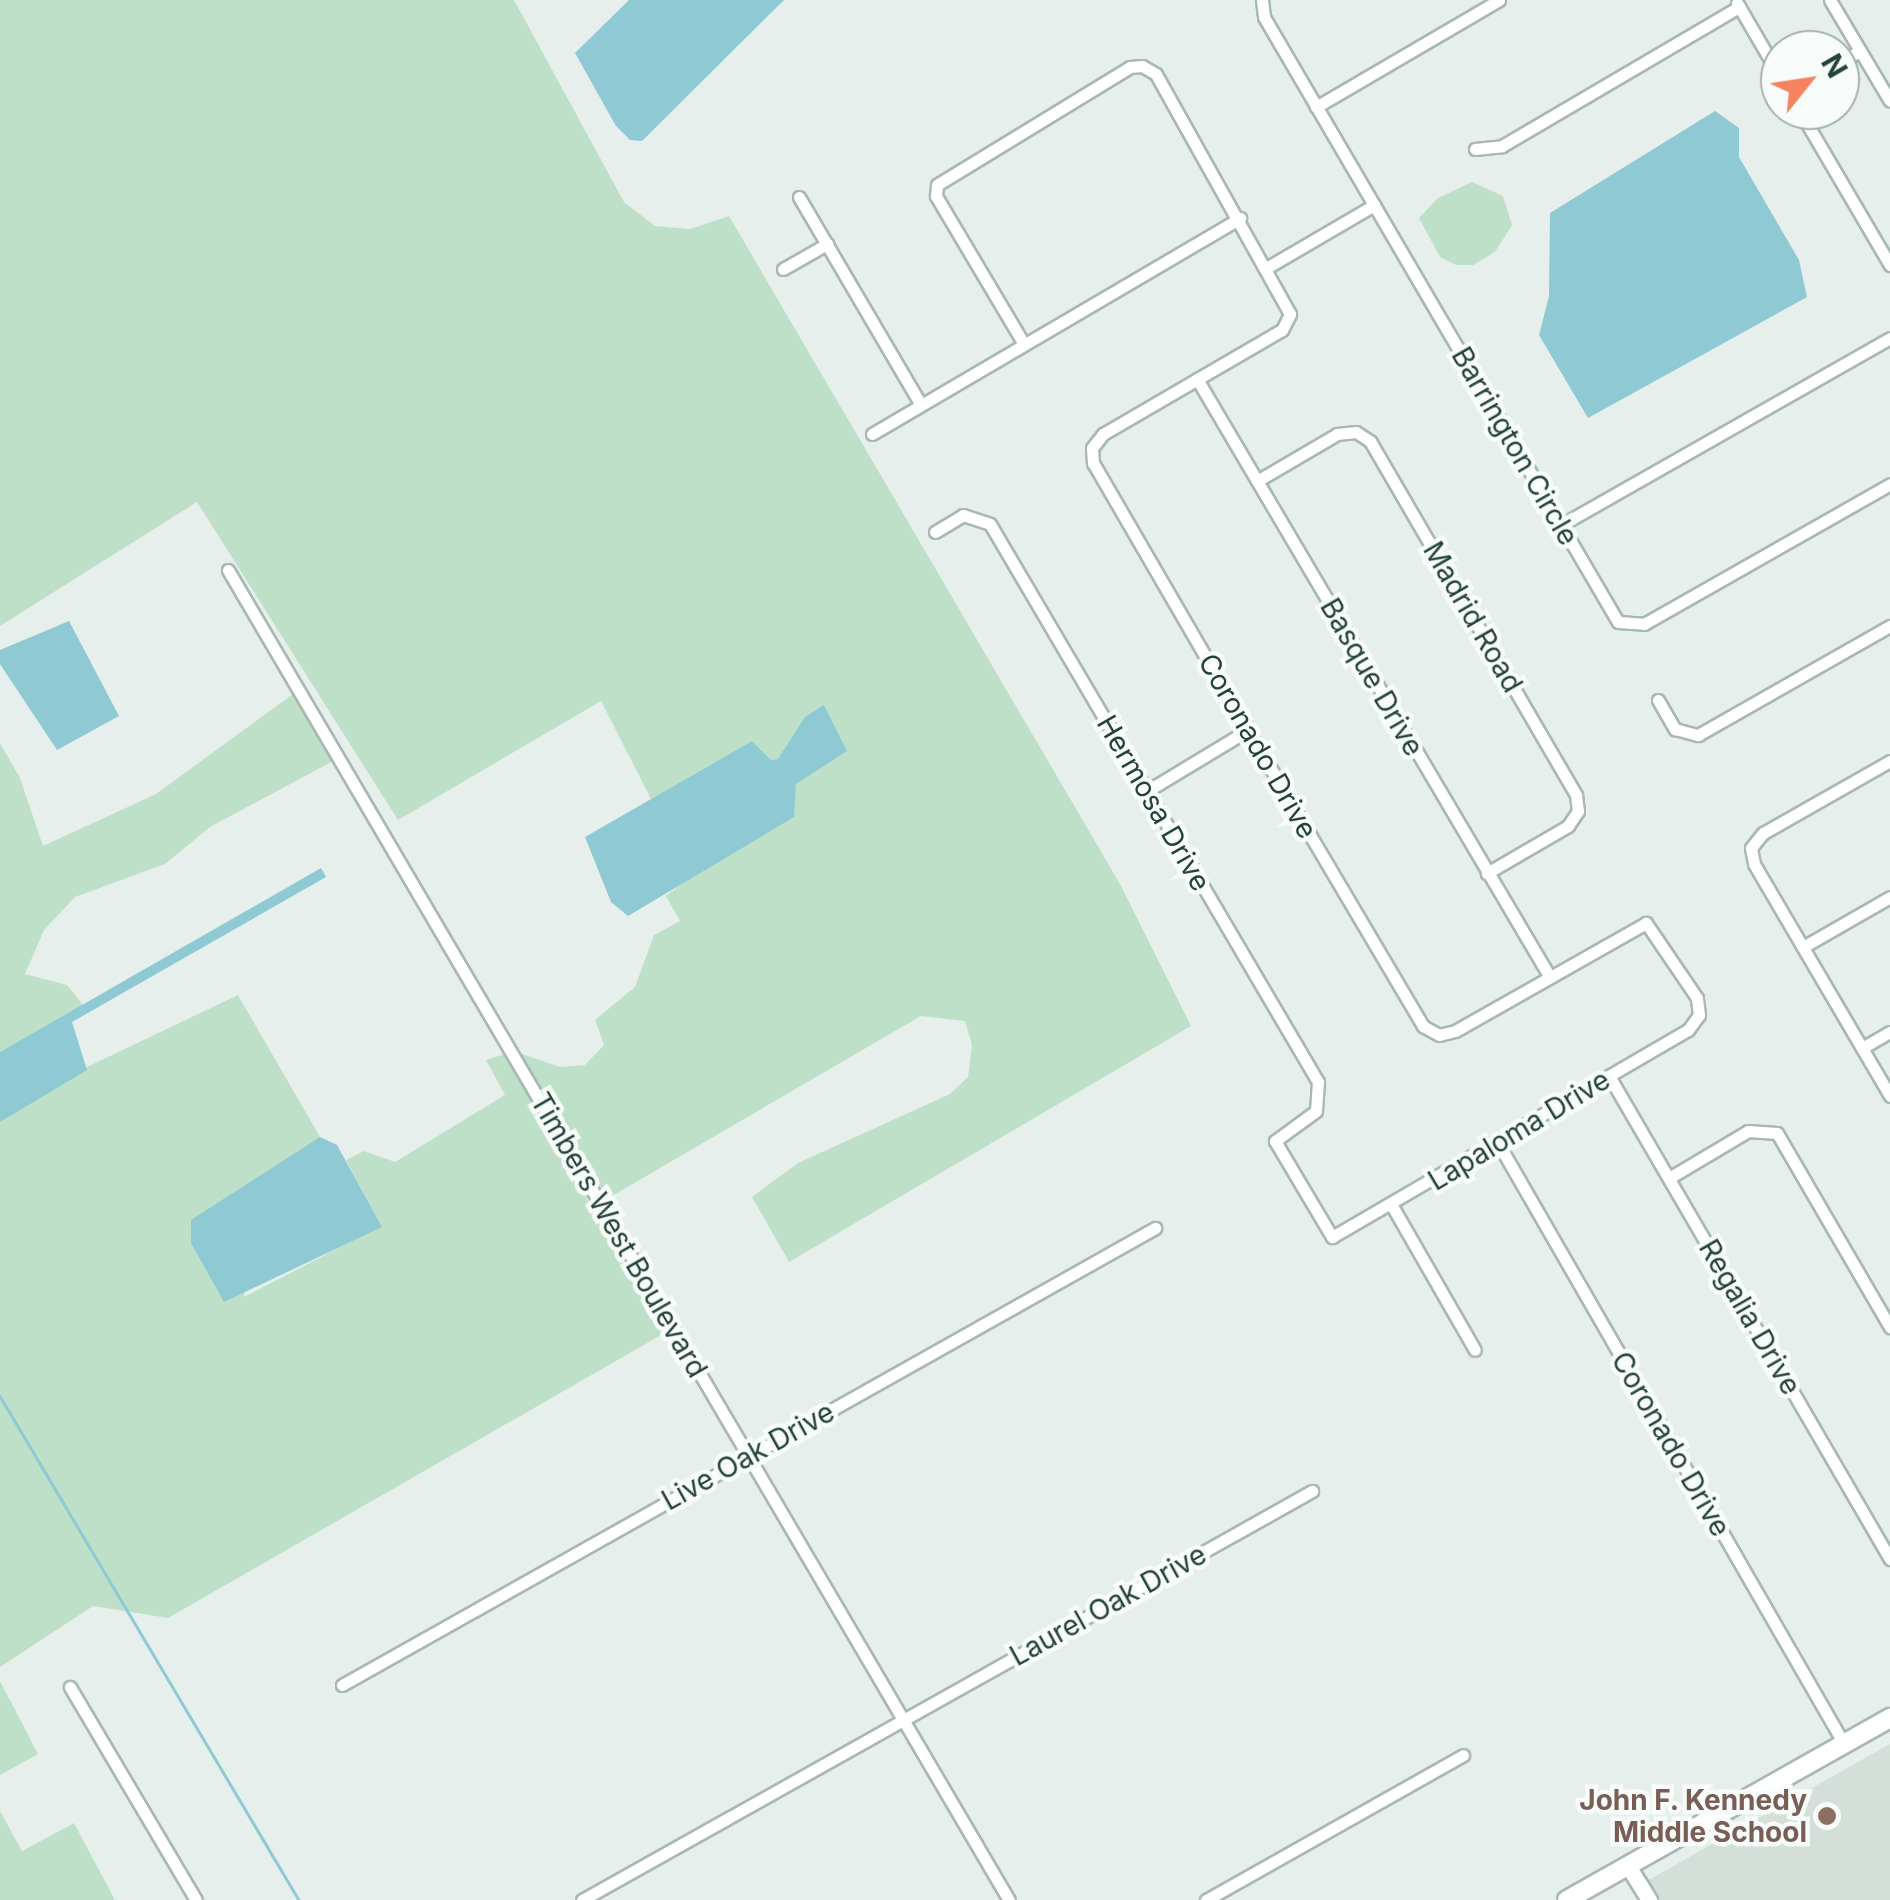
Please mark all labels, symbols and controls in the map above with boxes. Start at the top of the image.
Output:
north arrow [1760,30,1860,130]
text: N [1814,48,1854,84]
street label: Barrington Circle [1445,341,1585,551]
street label: Madrid Road [1416,536,1530,698]
street label: Basque Drive [1313,592,1431,762]
street label: Coronado Drive [1192,648,1324,844]
street label: Hermosa Drive [1090,709,1218,897]
street label: Lapaloma Drive [1422,1063,1616,1197]
street label: Timbers West Boulevard [524,1087,714,1383]
street label: Regalia Drive [1692,1233,1808,1401]
street label: Coronado Drive [1605,1346,1737,1542]
street label: Live Oak Drive [656,1395,840,1517]
street label: Laurel Oak Drive [1004,1537,1212,1673]
place label: John F. Kennedy Middle School [1578,1783,1807,1849]
marker: John F. Kennedy Middle School [1816,1805,1838,1827]

